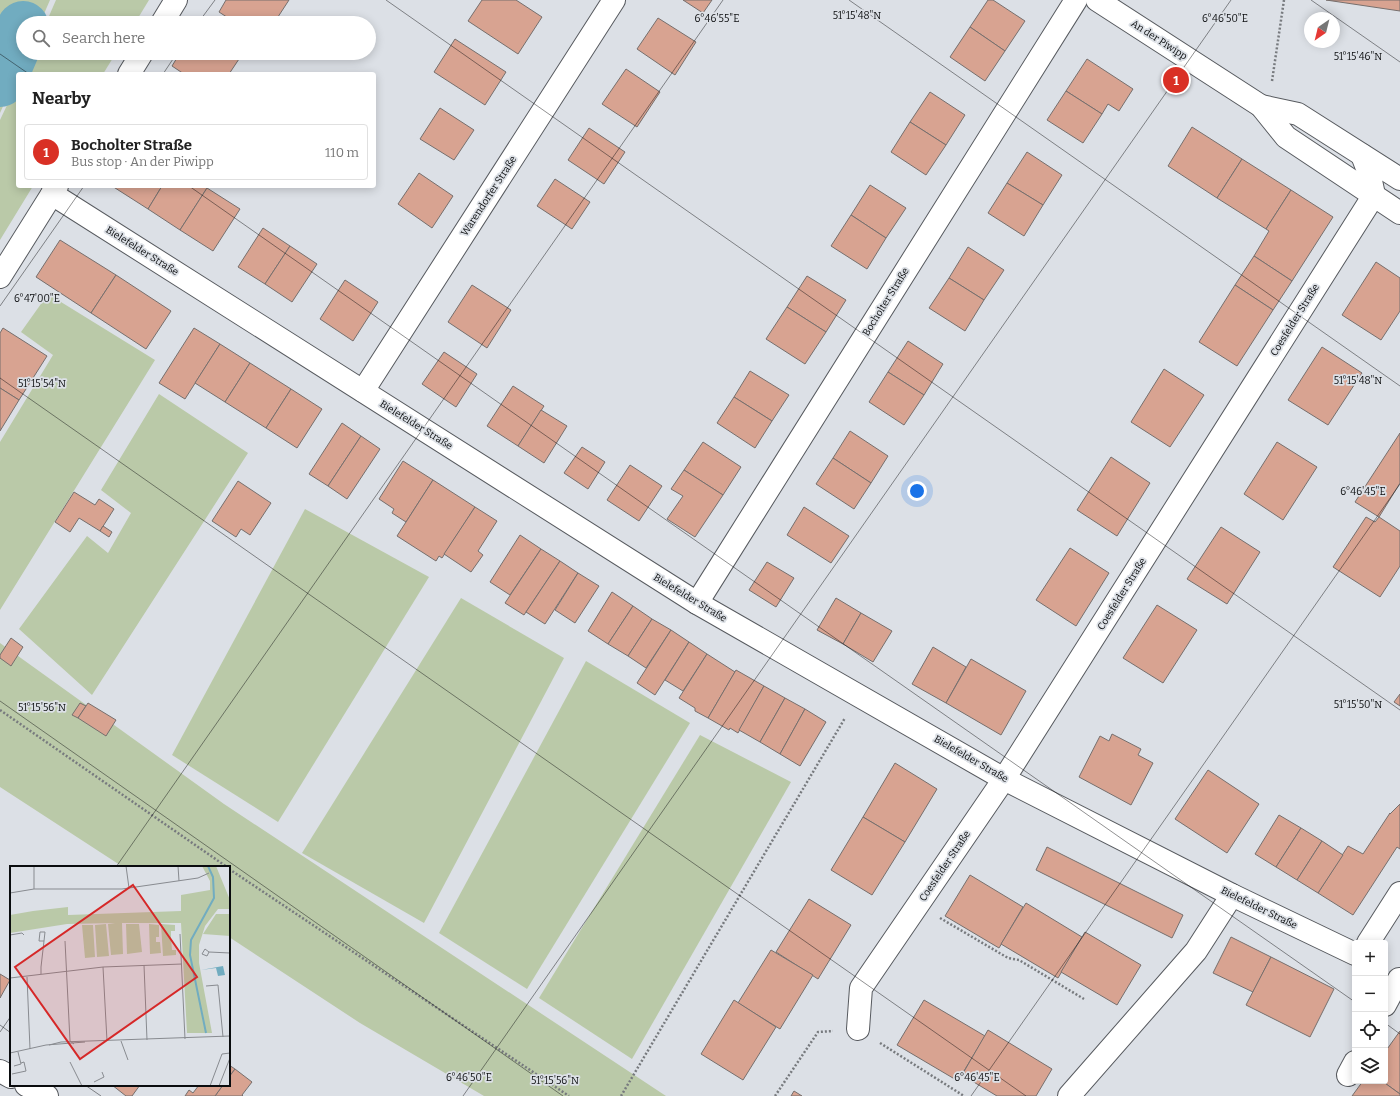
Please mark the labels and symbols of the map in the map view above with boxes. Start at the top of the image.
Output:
text: 51°15'48"N [833,10,881,22]
north arrow [1304,12,1340,48]
text: 6°46'55"E [695,13,739,25]
text: 6°46'50"E [1202,13,1248,25]
street label: An der Piwipp [1129,17,1189,63]
text: 51°15'46"N [1334,51,1382,63]
pin: 1 [1163,65,1189,95]
street label: Warendorfer Straße [459,154,519,238]
street label: Bielefelder Straße [103,224,181,278]
street label: Bocholter Straße [860,266,912,338]
street label: Coesfelder Straße [1268,282,1322,358]
text: 6°47'00"E [14,293,60,305]
text: 51°15'48"N [1334,375,1382,387]
text: 51°15'54"N [18,378,66,390]
street label: Bielefelder Straße [377,398,455,452]
your location [907,481,927,501]
text: 6°46'45"E [1340,486,1386,498]
street label: Coesfelder Straße [1095,556,1149,632]
street label: Bielefelder Straße [651,571,729,625]
text: 51°15'50"N [1334,699,1382,711]
text: 51°15'56"N [18,702,66,714]
street label: Bielefelder Straße [932,733,1010,785]
street label: Coesfelder Straße [917,828,973,904]
inset map [10,866,230,1086]
street label: Bielefelder Straße [1219,884,1299,932]
text: 6°46'50"E [446,1072,492,1084]
text: 6°46'45"E [954,1072,1000,1084]
text: 51°15'56"N [531,1075,579,1087]

